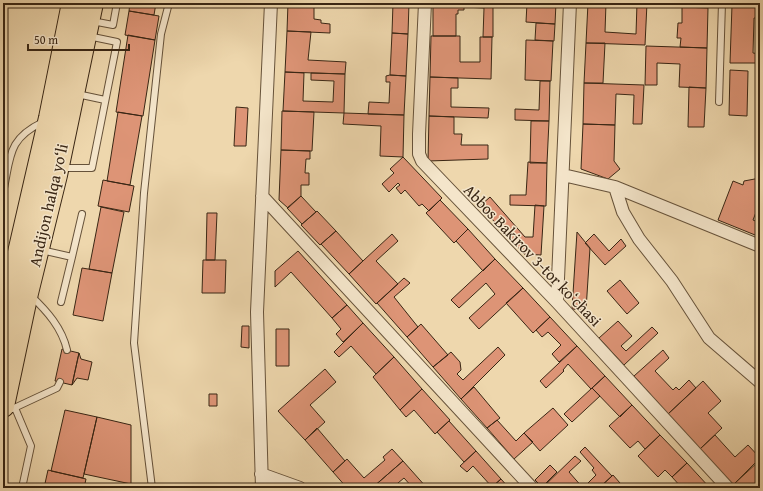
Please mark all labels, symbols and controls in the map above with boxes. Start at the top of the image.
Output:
scale bar [28,26,129,52]
text: 50 m [34,31,58,48]
street label: Andijon halqa yo‘li [22,140,74,269]
street label: Abbos Bakirov 3-tor koʻchasi [458,178,608,332]

